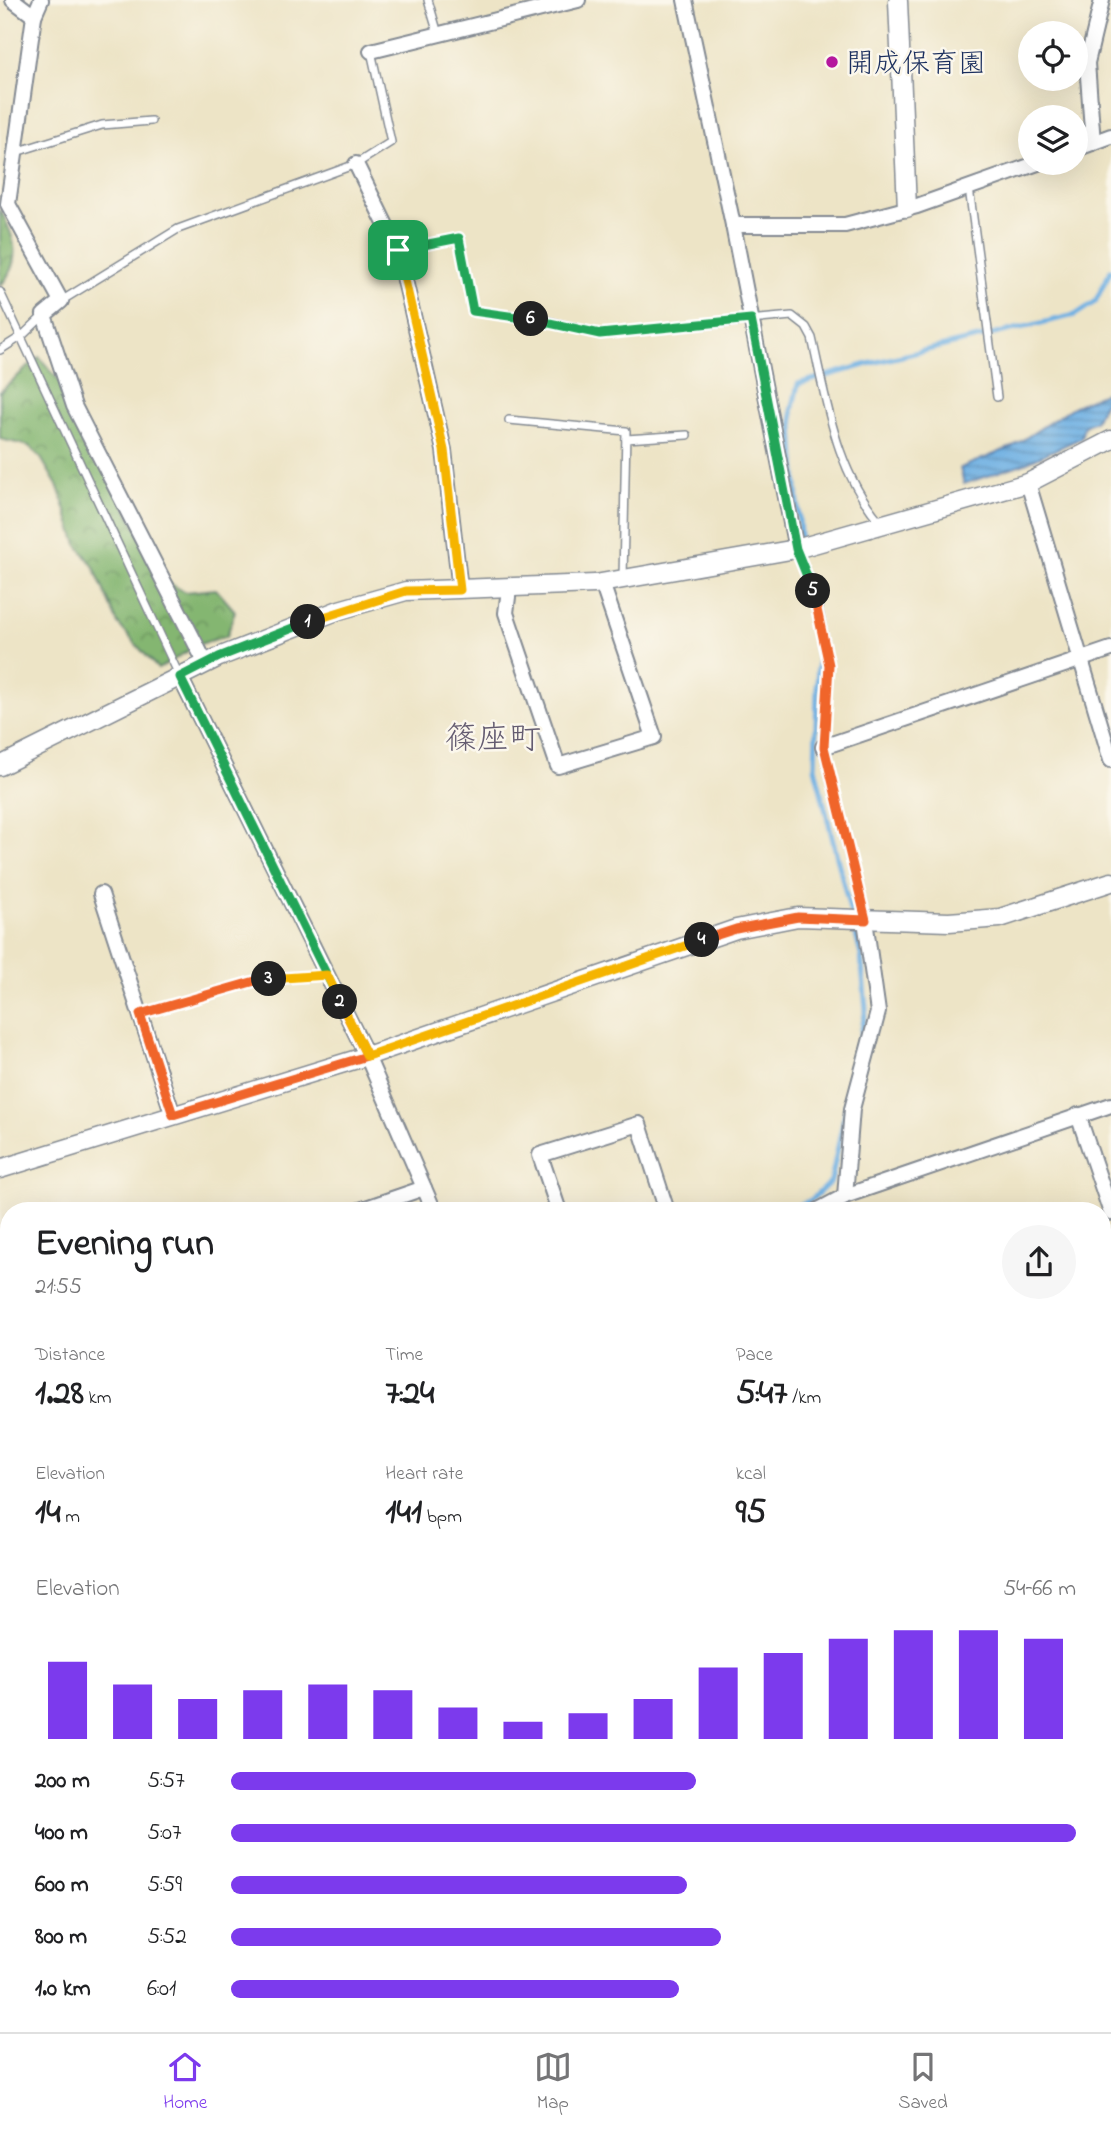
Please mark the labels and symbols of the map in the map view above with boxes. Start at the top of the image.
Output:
place label: 開成保育園 [846,45,986,86]
marker: 開成保育園 [824,54,840,70]
pin [368,220,428,280]
pin: 6 [514,302,548,336]
pin: 5 [796,574,830,608]
pin: 1 [290,604,326,640]
district label: 篠座町 [445,717,541,764]
pin: 4 [684,922,720,958]
pin: 3 [252,962,286,996]
pin: 2 [322,984,358,1020]

